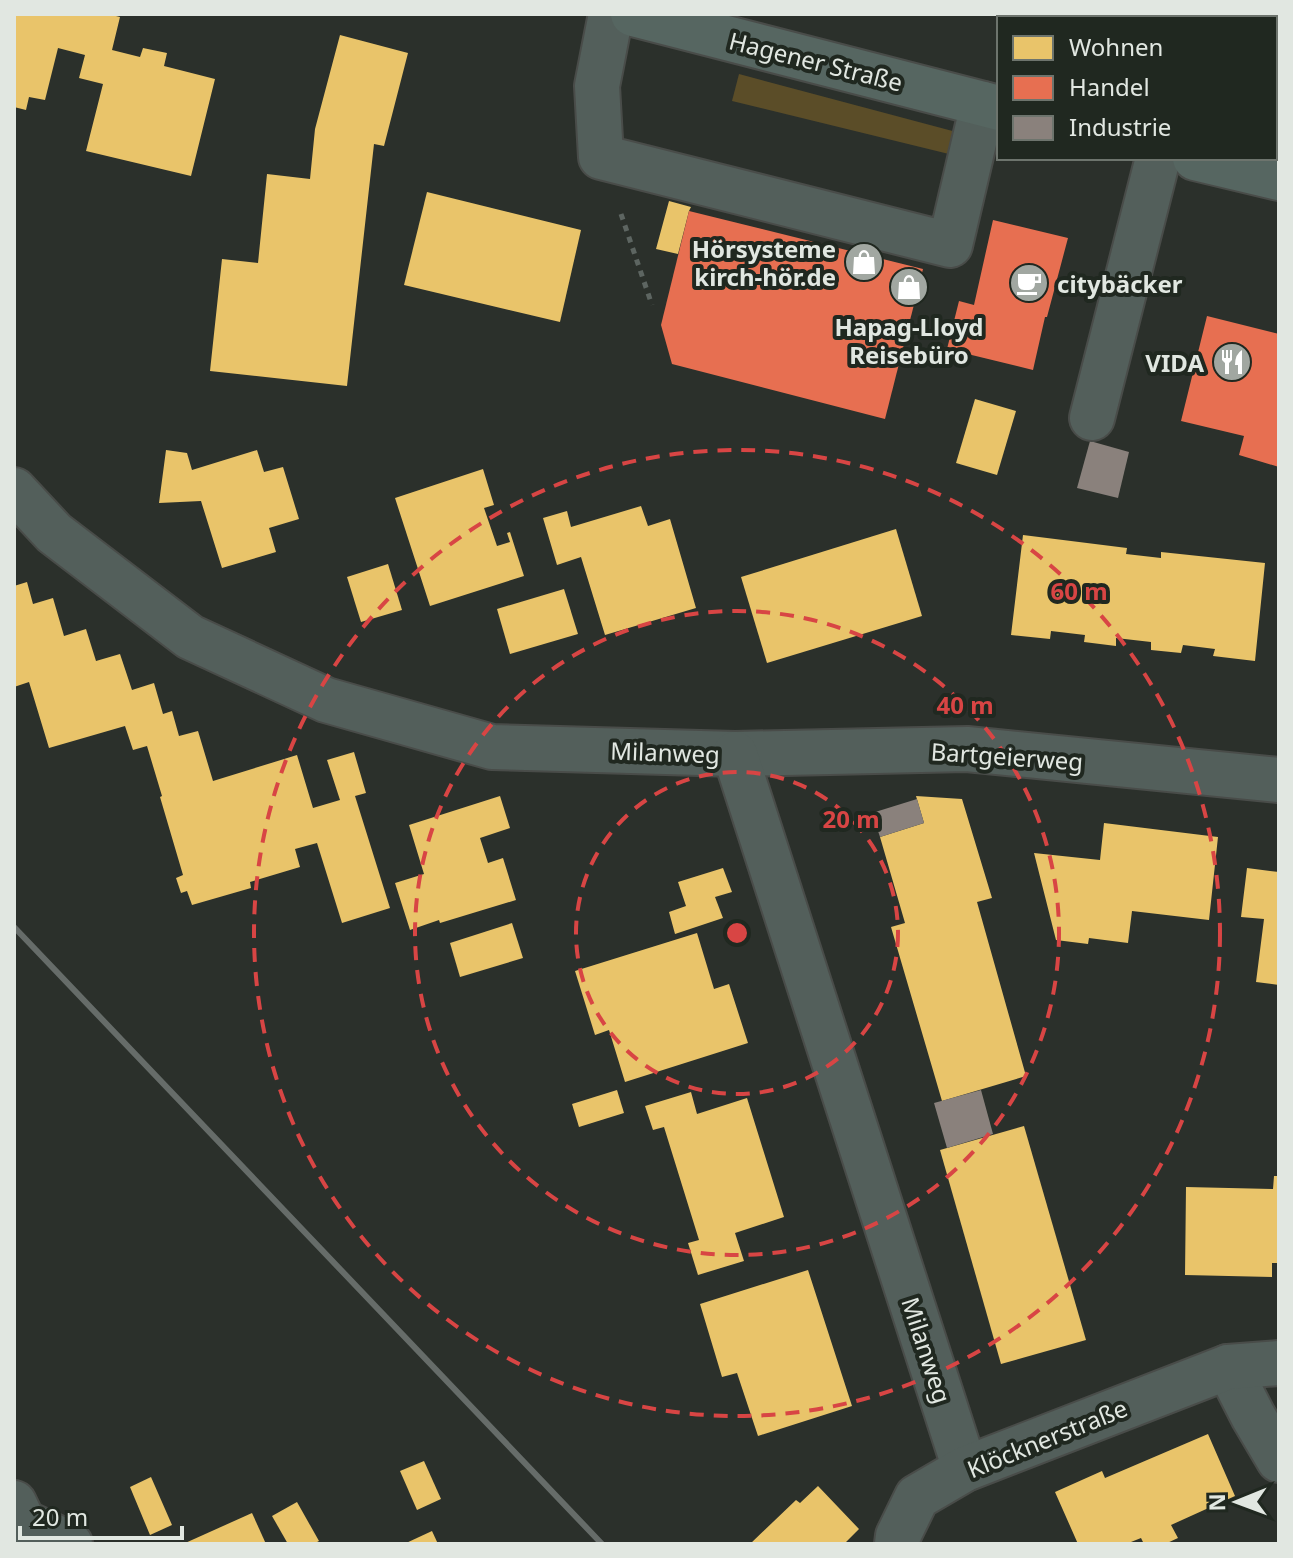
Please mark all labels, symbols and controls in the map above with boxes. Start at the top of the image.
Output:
legend [997,16,1277,160]
street label: Hagener Straße [726,24,906,98]
text: Wohnen [1069,30,1163,63]
text: Handel [1069,70,1150,103]
text: Industrie [1069,110,1171,143]
place label: Hörsysteme kirch-hör.de [692,232,836,293]
shop icon: Hörsysteme kirch-hör.de [843,241,885,283]
cafe icon: citybäcker [1008,262,1050,304]
shop icon: Hapag-Lloyd Reisebüro [888,266,930,308]
place label: citybäcker [1057,267,1183,300]
place label: Hapag-Lloyd Reisebüro [834,310,984,371]
restaurant icon: VIDA [1211,341,1253,383]
place label: VIDA [1145,346,1204,379]
text: 60 m [1050,574,1108,607]
text: 40 m [936,688,994,721]
street label: Milanweg [610,734,720,770]
street label: Bartgeierweg [930,734,1084,778]
text: 20 m [822,802,880,835]
centre of rings [723,919,751,947]
street label: Milanweg [894,1293,960,1407]
street label: Klöcknerstraße [962,1391,1132,1485]
north arrow [1197,1462,1277,1542]
scale bar [20,1490,182,1540]
text: N [1201,1493,1231,1512]
text: 20 m [32,1500,88,1533]

